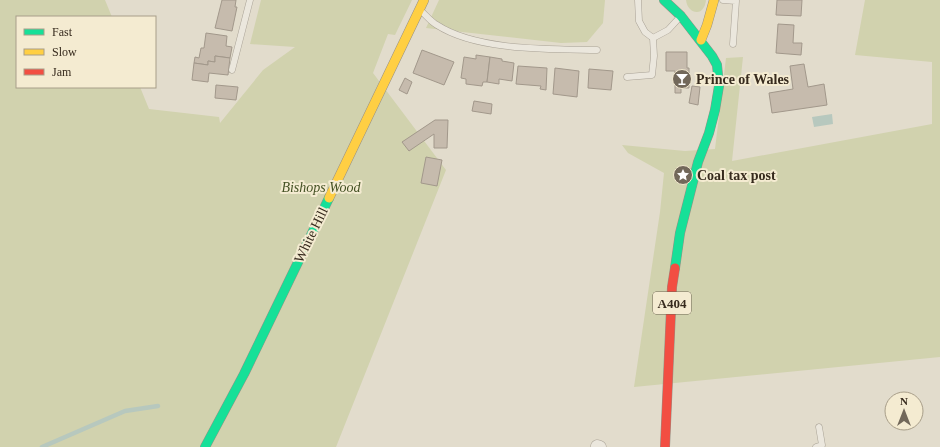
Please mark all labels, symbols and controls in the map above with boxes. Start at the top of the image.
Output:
legend [16,16,156,88]
text: Fast [52,25,73,39]
text: Slow [52,45,77,59]
text: Jam [52,65,72,79]
bar icon: Prince of Wales [671,68,693,90]
place label: Prince of Wales [696,72,790,87]
place icon: Coal tax post [672,164,694,186]
place label: Coal tax post [697,168,776,183]
park label: Bishops Wood [281,180,362,195]
street label: White Hill [291,205,331,265]
road number: A404 [653,292,691,314]
north arrow [884,391,924,431]
text: N [900,395,908,407]

